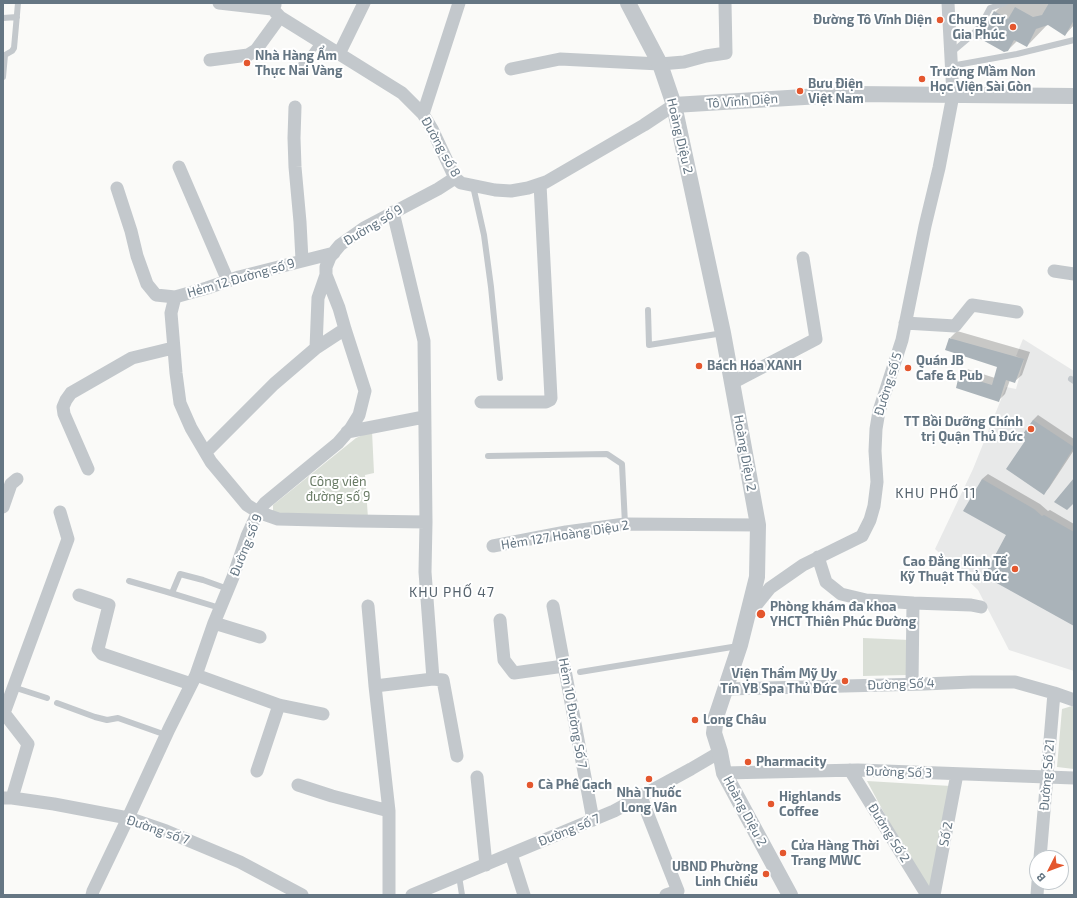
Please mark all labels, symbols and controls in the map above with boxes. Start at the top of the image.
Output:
place label: Đường Tô Vĩnh Diện [813,12,932,28]
place label: Chung cư Gia Phúc [949,12,1005,43]
marker: Đường Tô Vĩnh Diện [935,15,945,25]
marker: Chung cư Gia Phúc [1008,22,1018,32]
place label: Nhà Hàng Ẩm Thực Nai Vàng [255,48,342,79]
marker: Nhà Hàng Ẩm Thực Nai Vàng [242,58,252,68]
place label: Trường Mầm Non Học Viện Sài Gòn [930,64,1036,95]
marker: Trường Mầm Non Học Viện Sài Gòn [917,74,927,84]
place label: Bưu Điện Việt Nam [808,76,864,107]
marker: Bưu Điện Việt Nam [795,86,805,96]
street label: Tô Vĩnh Diện [706,91,778,111]
street label: Hoàng Diệu 2 [664,97,696,175]
street label: Đường số 8 [418,114,464,180]
street label: Đường số 9 [341,201,405,249]
street label: Hẻm 12 Đường số 9 [185,255,297,301]
street label: Đường số 5 [871,350,905,418]
place label: Quán JB Cafe & Pub [916,353,983,384]
place label: Bách Hóa XANH [707,358,802,374]
marker: Bách Hóa XANH [694,361,704,371]
marker: Quán JB Cafe & Pub [903,363,913,373]
street label: Hoàng Diệu 2 [731,414,759,492]
place label: TT Bồi Dưỡng Chính trị Quận Thủ Đức [904,414,1023,445]
marker: TT Bồi Dưỡng Chính trị Quận Thủ Đức [1026,424,1036,434]
park label: Công viên đường số 9 [306,474,370,505]
district label: KHU PHỐ 11 [895,485,977,501]
street label: Đường số 9 [226,511,266,579]
street label: Hẻm 127 Hoàng Diệu 2 [500,517,630,553]
place label: Cao Đẳng Kinh Tế Kỹ Thuật Thủ Đức [900,554,1007,585]
marker: Cao Đẳng Kinh Tế Kỹ Thuật Thủ Đức [1010,564,1020,574]
district label: KHU PHỐ 47 [409,584,495,600]
place label: Phòng khám đa khoa YHCT Thiên Phúc Đường [770,599,916,630]
marker: Phòng khám đa khoa YHCT Thiên Phúc Đường [755,608,767,620]
street label: Hẻm 10 Đường Số 7 [556,657,590,769]
place label: Viện Thẩm Mỹ Uy Tín YB Spa Thủ Đức [720,666,837,697]
street label: Đường Số 4 [867,675,935,693]
marker: Viện Thẩm Mỹ Uy Tín YB Spa Thủ Đức [840,676,850,686]
place label: Long Châu [703,712,766,728]
marker: Long Châu [690,715,700,725]
street label: Đường Số 21 [1036,739,1058,811]
place label: Pharmacity [756,754,827,770]
marker: Pharmacity [743,757,753,767]
street label: Đường Số 3 [866,763,932,781]
street label: Hoàng Diệu 2 [720,773,770,849]
marker: Nhà Thuốc Long Vân [644,774,654,784]
place label: Cà Phê Gạch [538,777,612,793]
marker: Cà Phê Gạch [525,780,535,790]
place label: Nhà Thuốc Long Vân [616,785,682,816]
place label: Highlands Coffee [779,789,841,820]
marker: Highlands Coffee [766,799,776,809]
street label: Đường Số 2 [865,801,913,865]
street label: Đường số 7 [536,811,602,849]
street label: Đường số 7 [125,812,191,848]
street label: Số 2 [936,820,956,848]
place label: Cửa Hàng Thời Trang MWC [791,838,879,869]
marker: Cửa Hàng Thời Trang MWC [778,848,788,858]
north arrow [1029,850,1069,890]
place label: UBND Phường Linh Chiểu [672,859,758,890]
marker: UBND Phường Linh Chiểu [761,869,771,879]
text: B [1033,871,1048,885]

